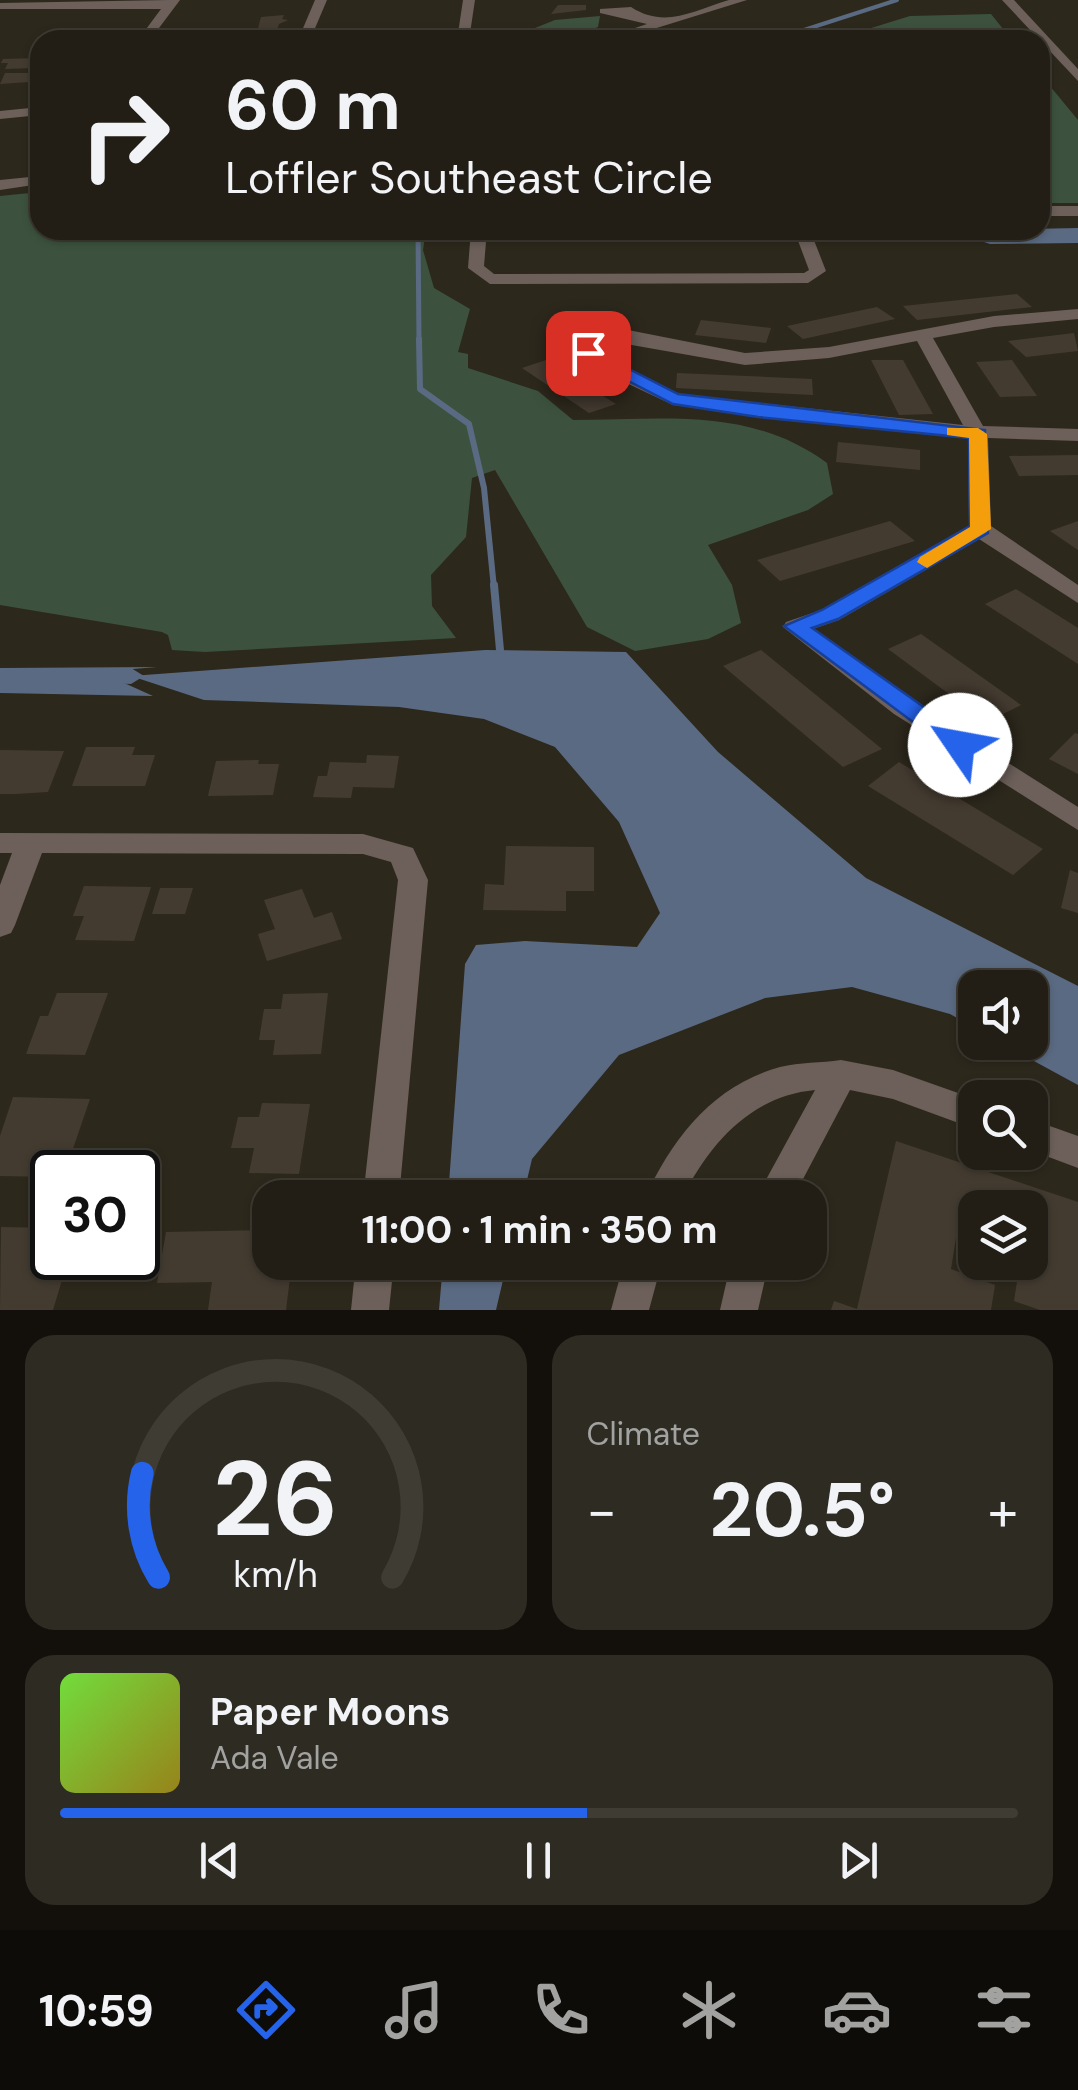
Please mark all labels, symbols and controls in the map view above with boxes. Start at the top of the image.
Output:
text: 60 m [225,60,401,151]
icon: right [60,70,190,200]
text: Loffler Southeast Circle [225,148,713,207]
pin [546,311,631,396]
icon: arrive [561,326,616,381]
position arrow [908,693,1012,797]
map controls [958,970,1048,1280]
button: sound [958,970,1048,1060]
button: search [958,1080,1048,1170]
speed limit sign: 30 [30,1150,160,1280]
button: layers [958,1190,1048,1280]
text: 11:00 · 1 min · 350 m [361,1205,718,1255]
text: Climate [587,1413,700,1455]
text: 26 [213,1432,339,1567]
text: 20.5° [709,1462,895,1559]
text: − [587,1475,617,1547]
text: + [988,1475,1018,1547]
text: km/h [234,1552,318,1598]
text: Paper Moons [210,1687,450,1737]
text: Ada Vale [210,1737,339,1779]
icon: previous [192,1833,247,1888]
icon: pause [511,1833,566,1888]
icon: next [831,1833,886,1888]
icon: directions [231,1975,301,2045]
icon: music [379,1975,449,2045]
icon: phone [526,1975,596,2045]
icon: climate [674,1975,744,2045]
icon: car [822,1975,892,2045]
icon: filters [969,1975,1039,2045]
text: 10:59 [39,1981,154,2040]

